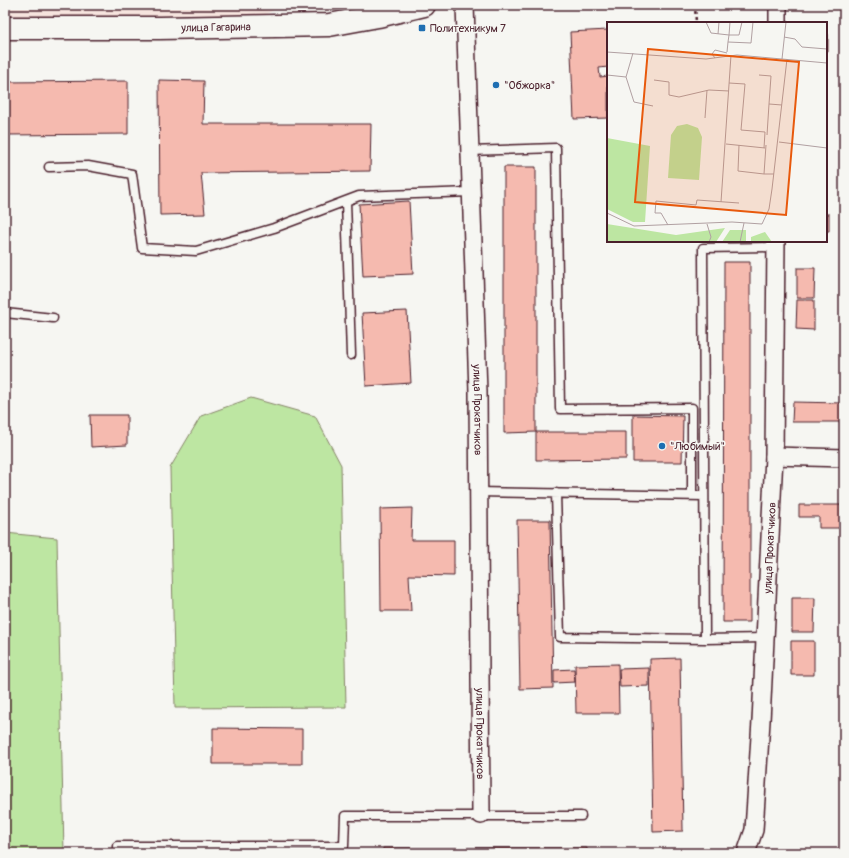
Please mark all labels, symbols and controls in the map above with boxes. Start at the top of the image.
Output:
street label: улица Гагарина [180,20,251,34]
place label: Политехникум 7 [430,22,506,35]
inset map [607,22,827,242]
marker: Политехникум 7 [417,23,427,33]
place label: "Обжорка" [504,79,555,92]
marker: "Обжорка" [491,80,501,90]
street label: улица Прокатчиков [471,363,485,456]
place label: "Любимый" [670,440,725,453]
marker: "Любимый" [657,441,667,451]
street label: улица Прокатчиков [761,502,778,595]
street label: улица Прокатчиков [474,687,487,780]

